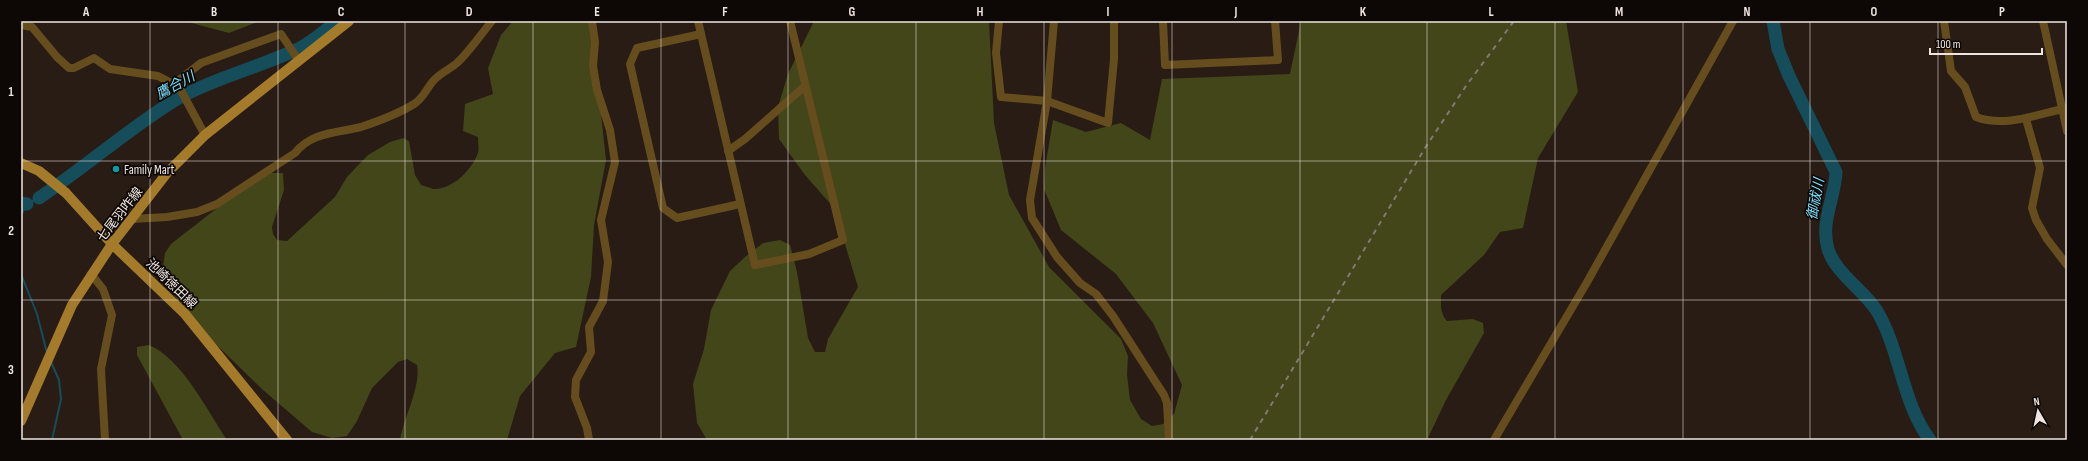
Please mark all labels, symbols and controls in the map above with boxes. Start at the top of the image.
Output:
text: A [82,4,90,20]
text: B [211,4,217,20]
text: C [338,4,345,20]
text: D [466,4,473,20]
text: E [594,4,600,20]
text: F [722,4,728,20]
text: G [849,4,856,20]
text: H [977,4,984,20]
text: I [1107,4,1110,20]
text: J [1234,4,1238,20]
text: K [1360,4,1367,20]
text: L [1488,4,1494,20]
text: M [1615,4,1623,20]
text: N [1744,4,1751,20]
text: O [1871,4,1878,20]
text: P [1999,4,2005,20]
scale bar [1930,30,2042,56]
text: 100 m [1936,37,1961,52]
water label: 鷹合川 [153,67,199,103]
text: 1 [8,84,14,100]
place label: Family Mart [124,162,175,178]
marker: Family Mart [111,164,121,174]
water label: 御祓川 [1803,175,1828,221]
street label: 七尾羽咋線 [93,184,146,245]
text: 2 [8,223,14,239]
street label: 池崎徳田線 [142,255,200,312]
text: 3 [8,362,14,378]
north arrow [2018,391,2058,431]
text: N [2033,395,2041,408]

